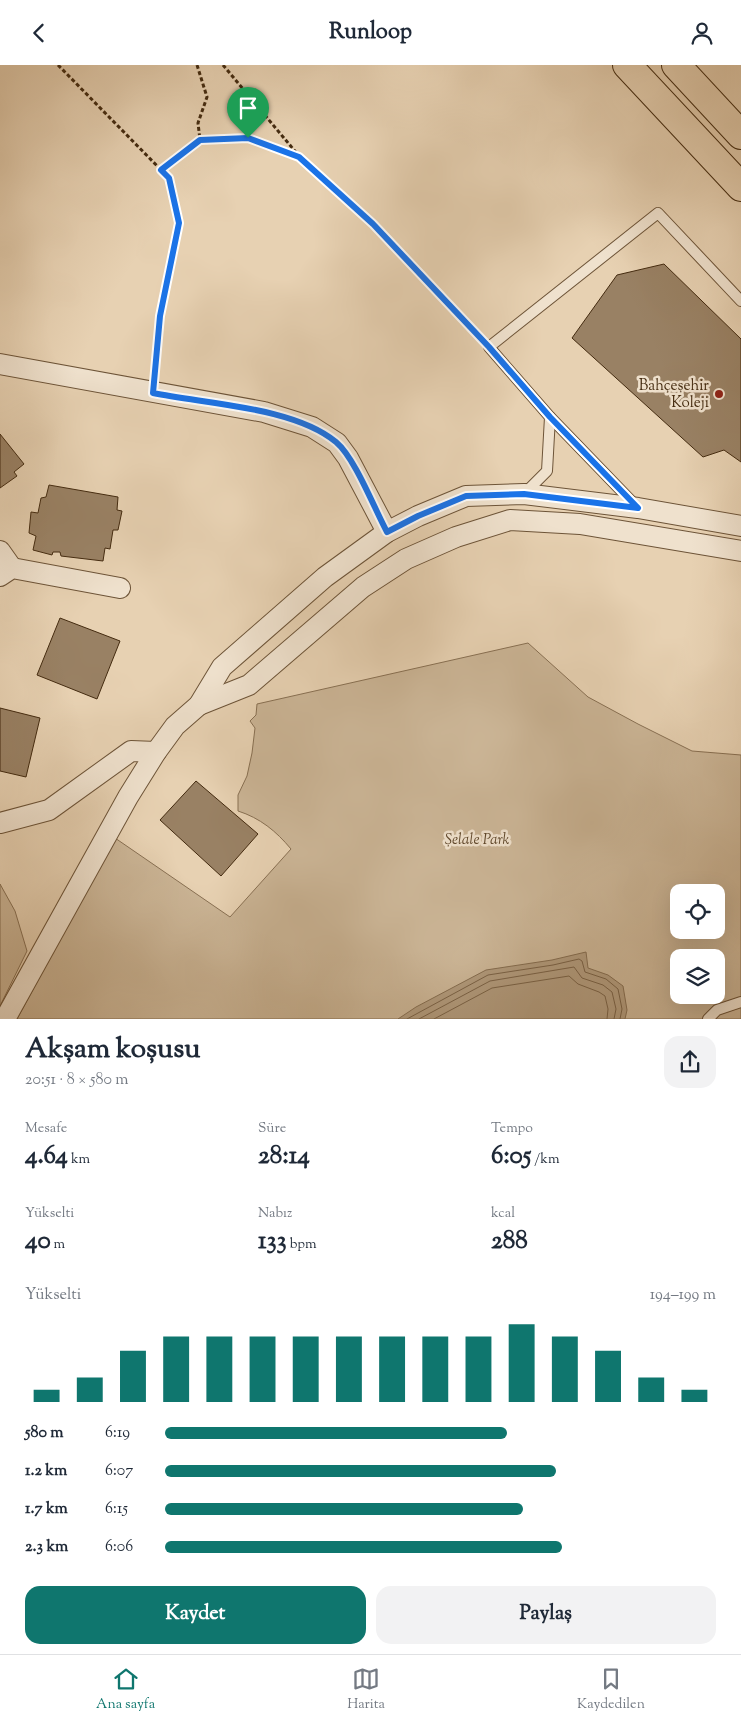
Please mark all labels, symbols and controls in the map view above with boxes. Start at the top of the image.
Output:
text: Runloop [329,17,412,49]
icon: back [25,19,53,47]
icon: person [688,19,716,47]
pin [227,87,269,138]
icon: arrive [234,94,262,122]
place label: Bahçeşehir Koleji [639,376,709,414]
marker: Bahçeşehir Koleji [713,388,725,400]
park label: Şelale Park [445,830,509,851]
map controls [670,884,725,1004]
button: locate [670,884,725,939]
button: layers [670,949,725,1004]
text: Akşam koşusu [25,1030,200,1070]
button: share [664,1036,716,1088]
text: 20:51 · 8 × 580 m [25,1069,129,1092]
text: Mesafe [25,1119,67,1139]
text: Süre [258,1119,286,1139]
text: Tempo [491,1119,533,1139]
text: 4.64 [25,1139,68,1175]
text: 28:14 [258,1139,310,1175]
text: 6:05 [491,1139,531,1175]
text: km [68,1150,90,1170]
text: /km [531,1150,560,1170]
text: Yükselti [25,1204,74,1224]
text: Nabız [258,1204,292,1224]
text: kcal [491,1204,515,1224]
text: 40 [25,1224,51,1260]
text: 133 [258,1224,287,1260]
text: 288 [491,1224,528,1260]
text: m [51,1235,65,1255]
text: bpm [287,1235,317,1255]
text: Yükselti [25,1284,81,1307]
text: 194–199 m [650,1284,716,1307]
text: 580 m [25,1422,64,1445]
text: 6:19 [105,1422,130,1445]
text: 1.2 km [25,1460,67,1483]
text: 6:07 [105,1460,133,1483]
text: 1.7 km [25,1498,68,1521]
text: 6:15 [105,1498,128,1521]
text: 2.3 km [25,1536,68,1559]
text: 6:06 [105,1536,133,1559]
button: Kaydet [25,1586,366,1644]
button: Paylaş [376,1586,716,1644]
tab: Ana sayfa [96,1665,155,1715]
tab: Harita [347,1665,385,1715]
tab: Kaydedilen [577,1665,645,1715]

